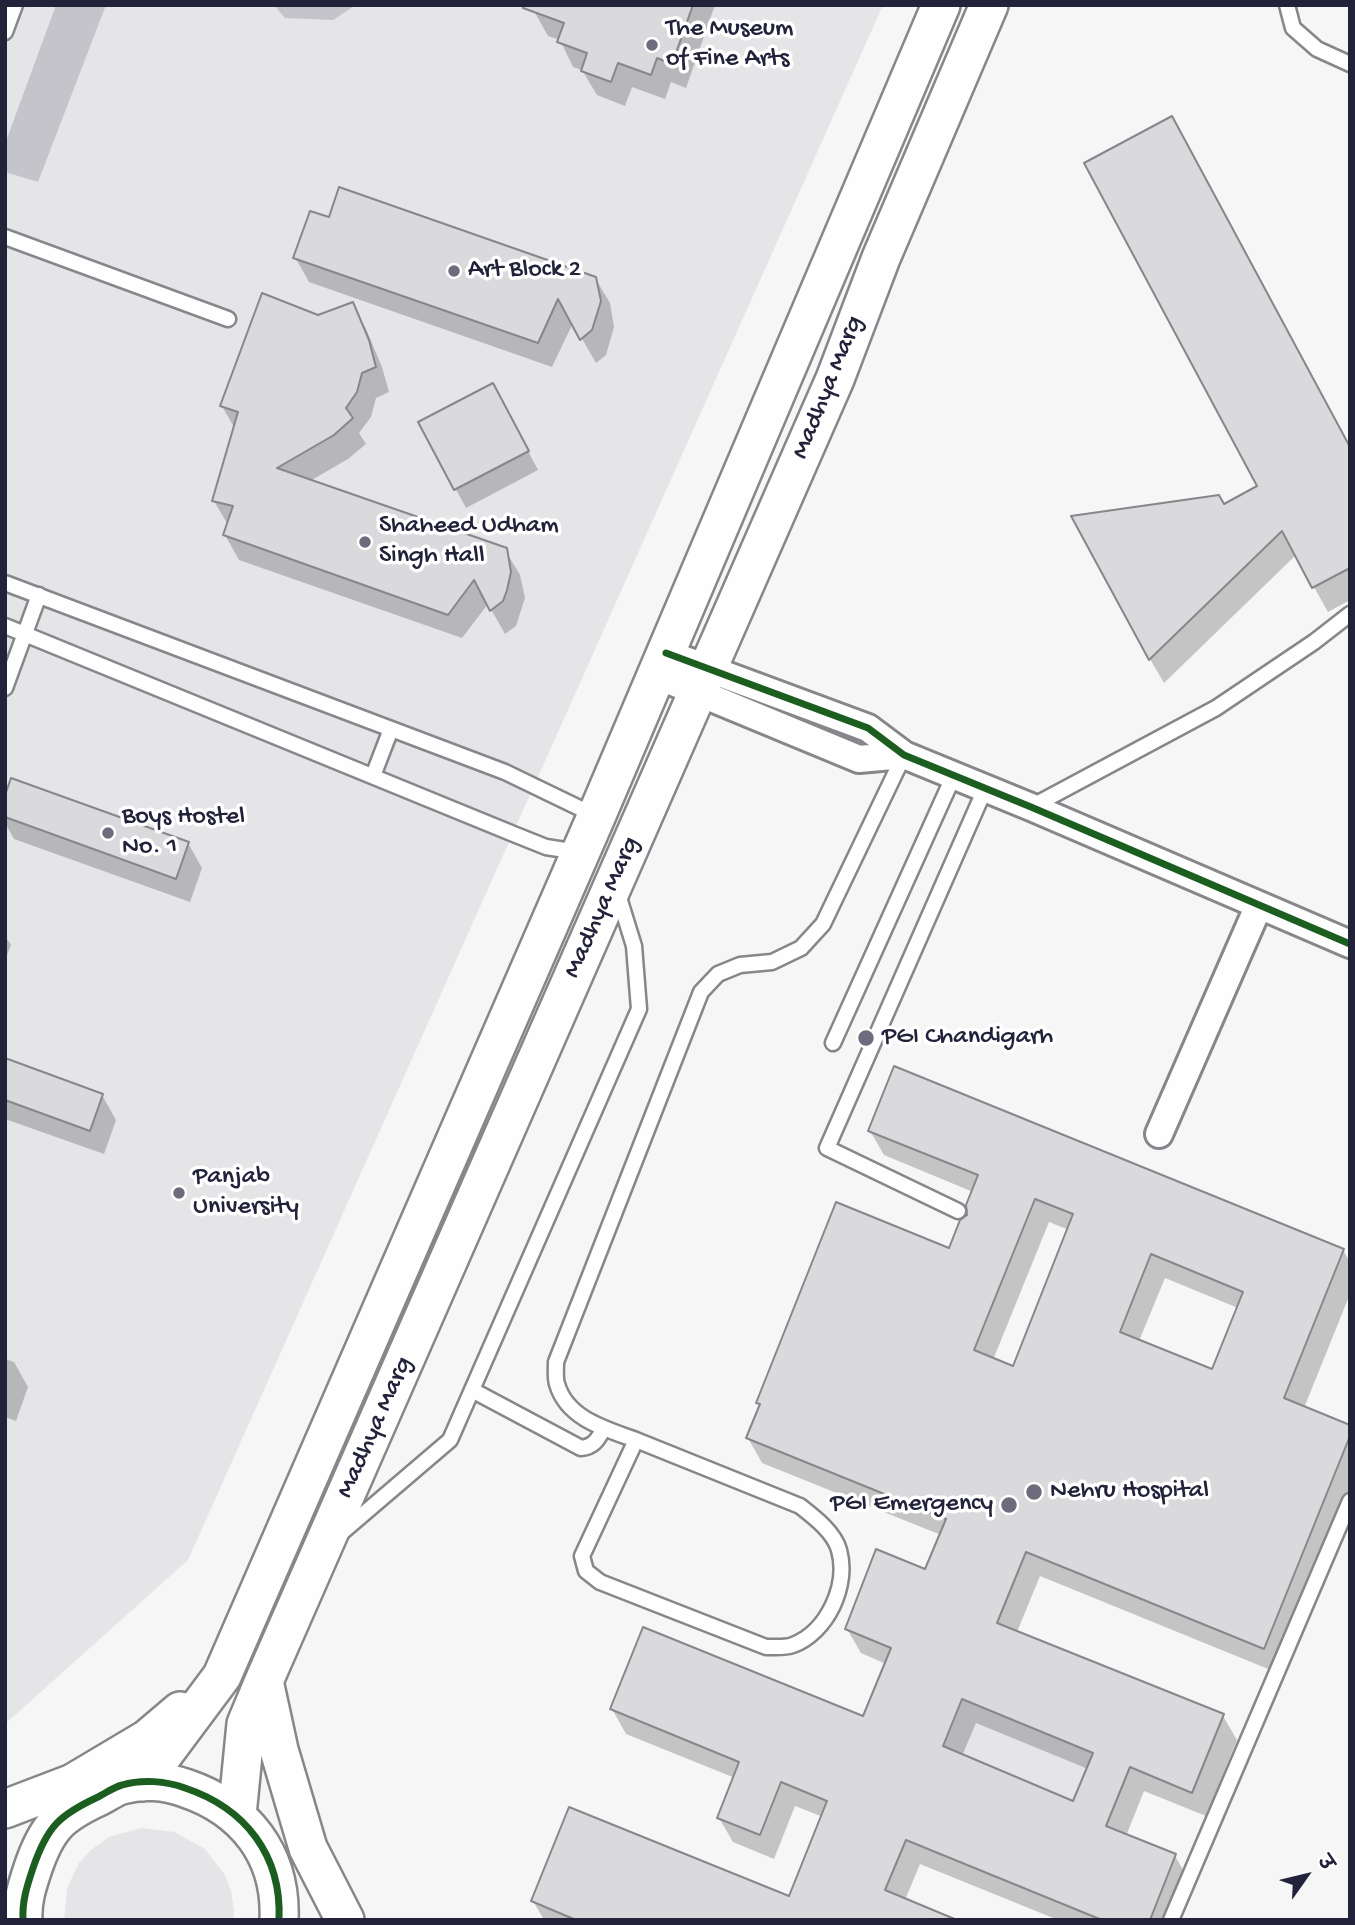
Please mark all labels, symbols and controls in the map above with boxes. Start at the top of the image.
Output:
place label: The Museum of Fine Arts [666,14,793,76]
marker: The Museum of Fine Arts [644,37,660,53]
place label: Art Block 2 [468,255,581,287]
marker: Art Block 2 [446,263,462,279]
street label: Madhya Marg [786,312,872,464]
place label: Shaheed Udham Singh Hall [379,511,559,572]
marker: Shaheed Udham Singh Hall [357,534,373,550]
place label: Boys Hostel No. 1 [122,802,245,864]
marker: Boys Hostel No. 1 [100,825,116,841]
street label: Madhya Marg [558,832,648,984]
place label: PGI Chandigarh [882,1022,1053,1054]
marker: PGI Chandigarh [856,1028,876,1048]
place label: Panjab University [193,1162,299,1224]
marker: Panjab University [171,1185,187,1201]
street label: Madhya Marg [331,1352,421,1504]
place label: Nehru Hospital [1050,1476,1209,1508]
marker: Nehru Hospital [1024,1482,1044,1502]
place label: PGI Emergency [830,1489,993,1521]
marker: PGI Emergency [999,1495,1019,1515]
north arrow [1271,1841,1341,1911]
text: उ [1311,1852,1337,1876]

